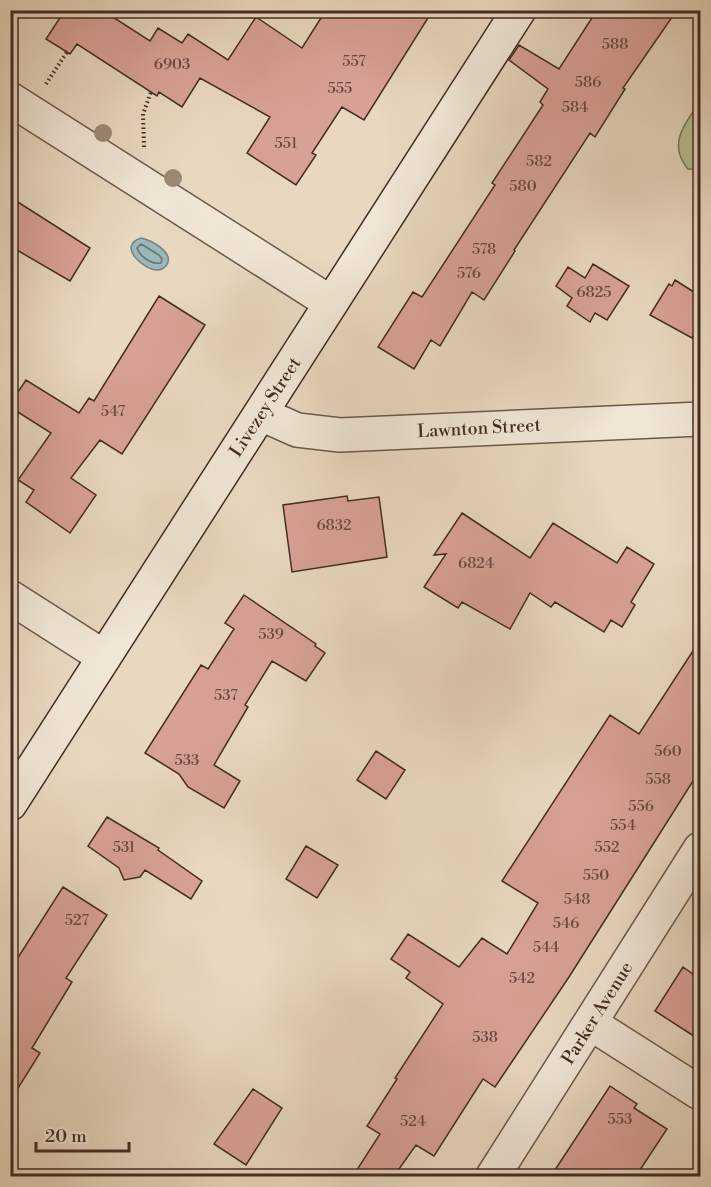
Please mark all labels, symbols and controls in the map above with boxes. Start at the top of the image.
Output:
house number: 588 [602,35,628,54]
house number: 557 [342,52,366,71]
house number: 6903 [154,55,190,74]
house number: 586 [575,73,601,92]
house number: 555 [328,79,352,98]
house number: 584 [562,98,588,117]
house number: 551 [275,134,298,153]
house number: 582 [526,152,552,171]
house number: 580 [509,177,537,196]
house number: 578 [472,240,496,259]
house number: 576 [457,264,481,283]
house number: 6825 [576,283,612,302]
street label: Livezey Street [225,352,307,462]
house number: 547 [101,402,126,421]
street label: Lawnton Street [417,414,542,443]
house number: 6832 [316,516,352,535]
house number: 6824 [458,554,494,573]
house number: 539 [258,625,284,644]
house number: 537 [214,686,238,705]
house number: 560 [654,742,682,761]
house number: 533 [175,751,199,770]
house number: 558 [645,770,671,789]
house number: 556 [628,797,654,816]
house number: 554 [610,816,636,835]
house number: 531 [113,838,136,857]
house number: 552 [594,838,620,857]
house number: 550 [583,866,609,885]
house number: 548 [564,890,590,909]
house number: 527 [65,911,90,930]
house number: 546 [553,914,579,933]
house number: 544 [533,938,559,957]
street label: Parker Avenue [557,957,638,1069]
house number: 542 [509,969,535,988]
house number: 538 [472,1028,498,1047]
house number: 553 [608,1110,632,1129]
house number: 524 [400,1112,426,1131]
scale bar [36,1115,129,1153]
text: 20 m [45,1125,87,1148]

